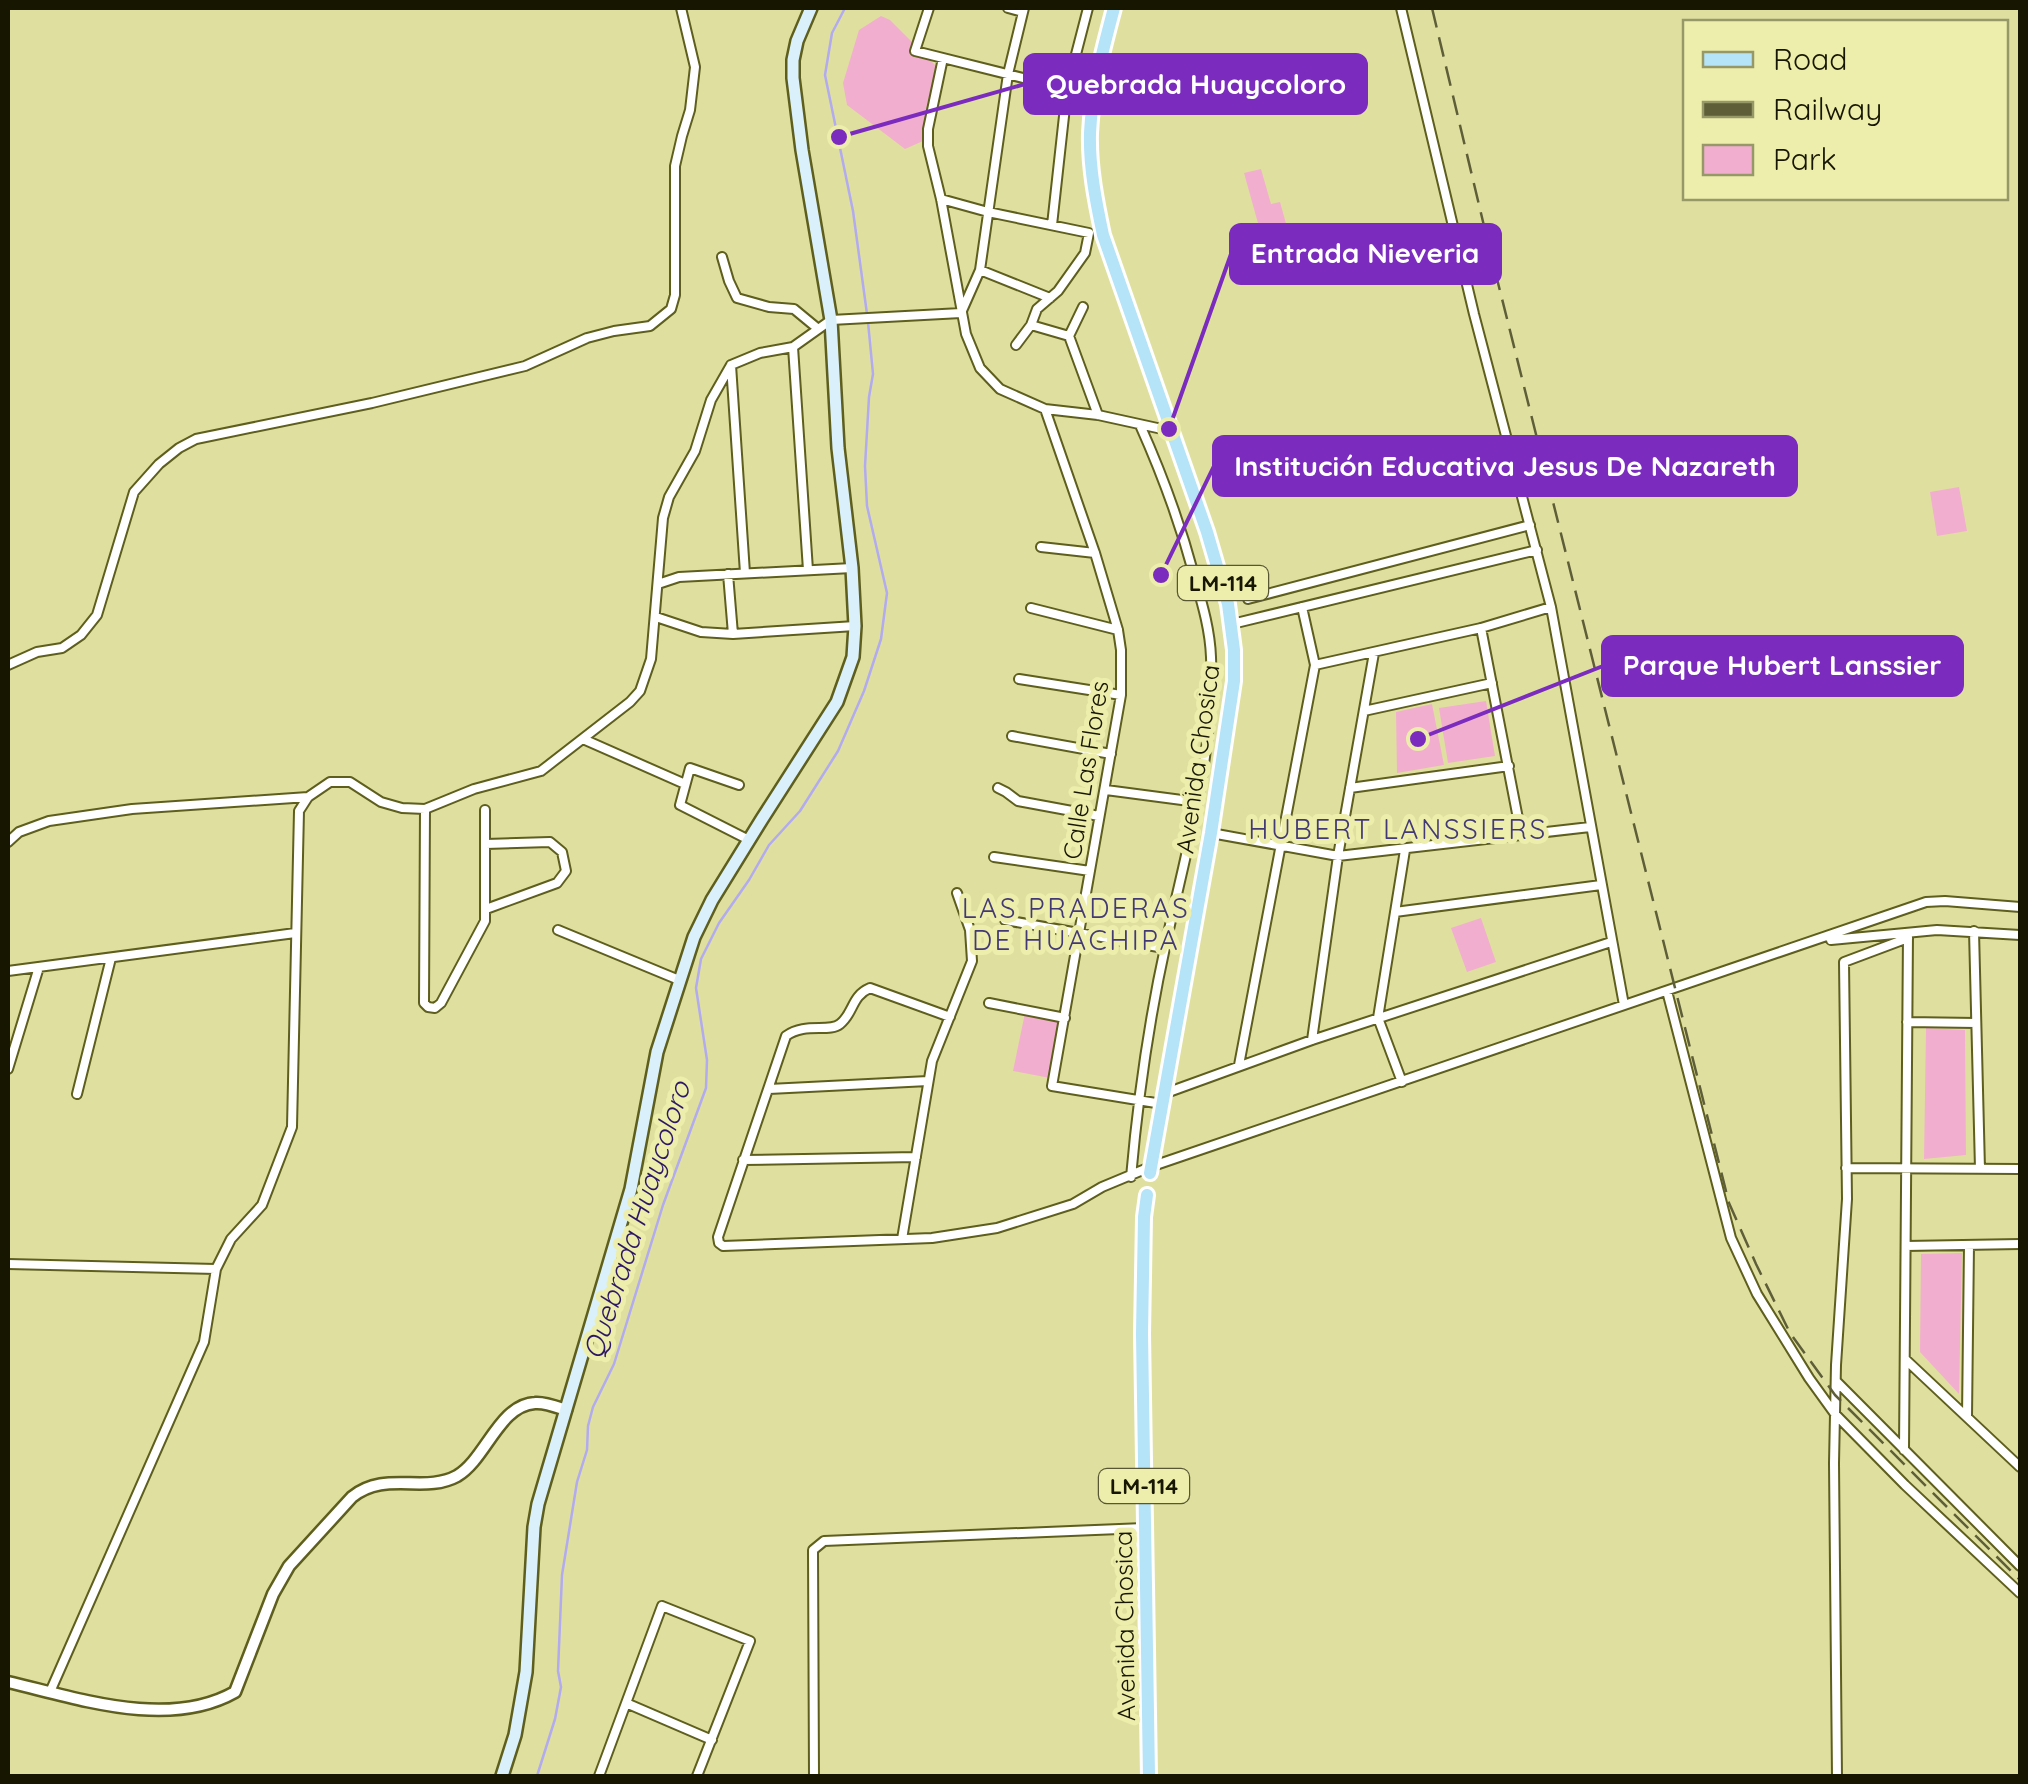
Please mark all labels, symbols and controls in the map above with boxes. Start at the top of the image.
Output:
legend [1683,20,2008,200]
text: Road [1773,40,1847,78]
callout: Quebrada Huaycoloro [1025,55,1366,113]
text: Quebrada Huaycoloro [1046,66,1346,101]
text: Railway [1773,90,1882,128]
text: Park [1773,140,1837,178]
callout: Entrada Nieveria [1231,225,1500,283]
text: Entrada Nieveria [1251,235,1479,270]
callout: Institución Educativa Jesus De Nazareth [1214,437,1796,495]
text: Institución Educativa Jesus De Nazareth [1234,448,1776,483]
road number: LM-114 [1178,566,1268,600]
callout: Parque Hubert Lanssier [1603,637,1962,695]
text: Parque Hubert Lanssier [1623,647,1941,682]
street label: Avenida Chosica [1168,663,1226,855]
street label: Calle Las Flores [1056,679,1114,861]
district label: HUBERT LANSSIERS [1248,811,1548,846]
district label: LAS PRADERAS DE HUACHIPA [962,890,1190,957]
water label: Quebrada Huaycoloro [575,1076,698,1363]
road number: LM-114 [1099,1469,1189,1503]
street label: Avenida Chosica [1107,1531,1141,1721]

